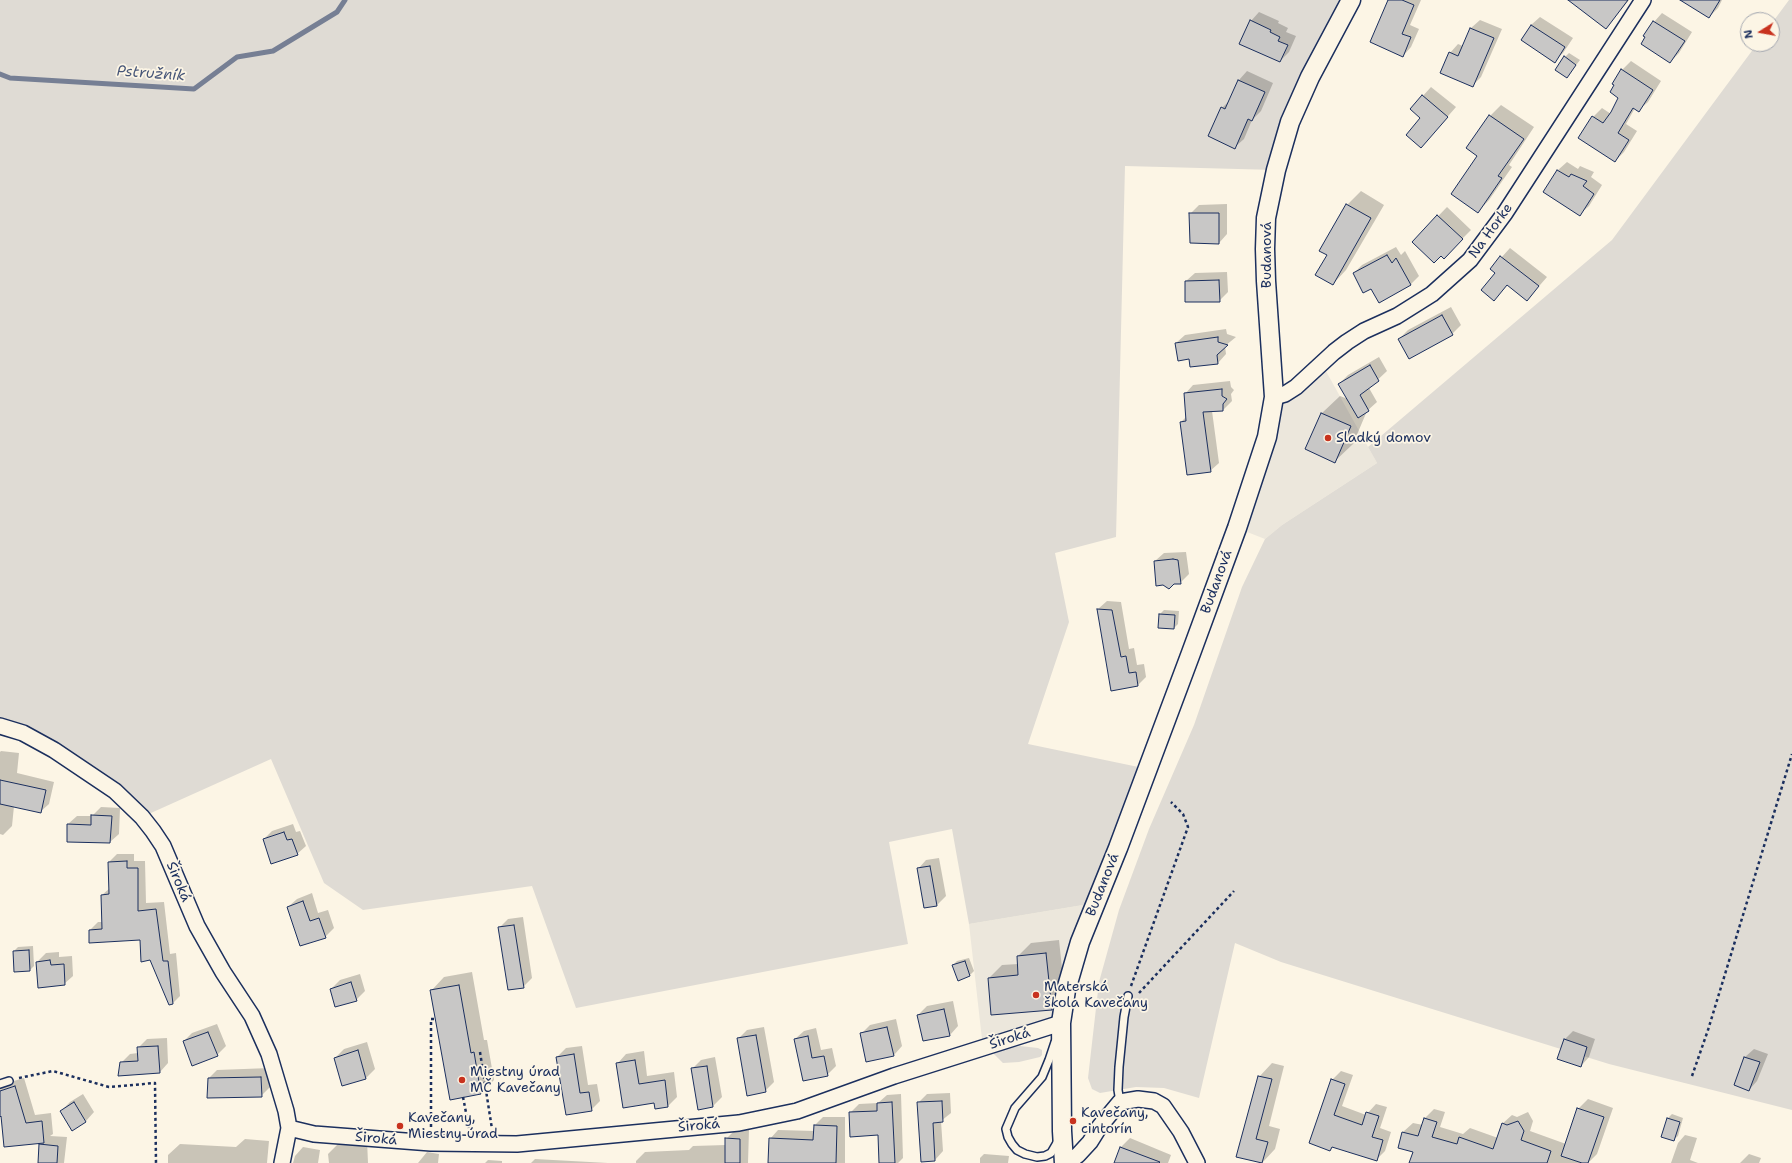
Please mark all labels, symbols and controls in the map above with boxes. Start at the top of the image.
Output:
north arrow [1740,12,1780,52]
text: N [1741,28,1757,40]
water label: Pstružník [116,63,186,85]
street label: Na Horke [1465,200,1517,262]
street label: Budanová [1259,222,1275,288]
place label: Sladký domov [1336,430,1431,446]
marker: Sladký domov [1323,433,1333,443]
street label: Budanová [1198,548,1236,616]
street label: Budanová [1083,851,1123,919]
street label: Široká [162,859,194,905]
place label: Materská škola Kavečany [1044,979,1148,1012]
marker: Materská škola Kavečany [1031,990,1041,1000]
street label: Široká [987,1025,1033,1053]
place label: Miestny úrad MČ Kavečany [470,1064,561,1096]
marker: Miestny úrad MČ Kavečany [457,1075,467,1085]
place label: Kavečany, cintorín [1081,1105,1148,1138]
place label: Kavečany, Miestny úrad [408,1110,498,1142]
street label: Široká [677,1116,721,1136]
marker: Kavečany, cintorín [1068,1116,1078,1126]
marker: Kavečany, Miestny úrad [395,1121,405,1131]
street label: Široká [354,1129,398,1149]

